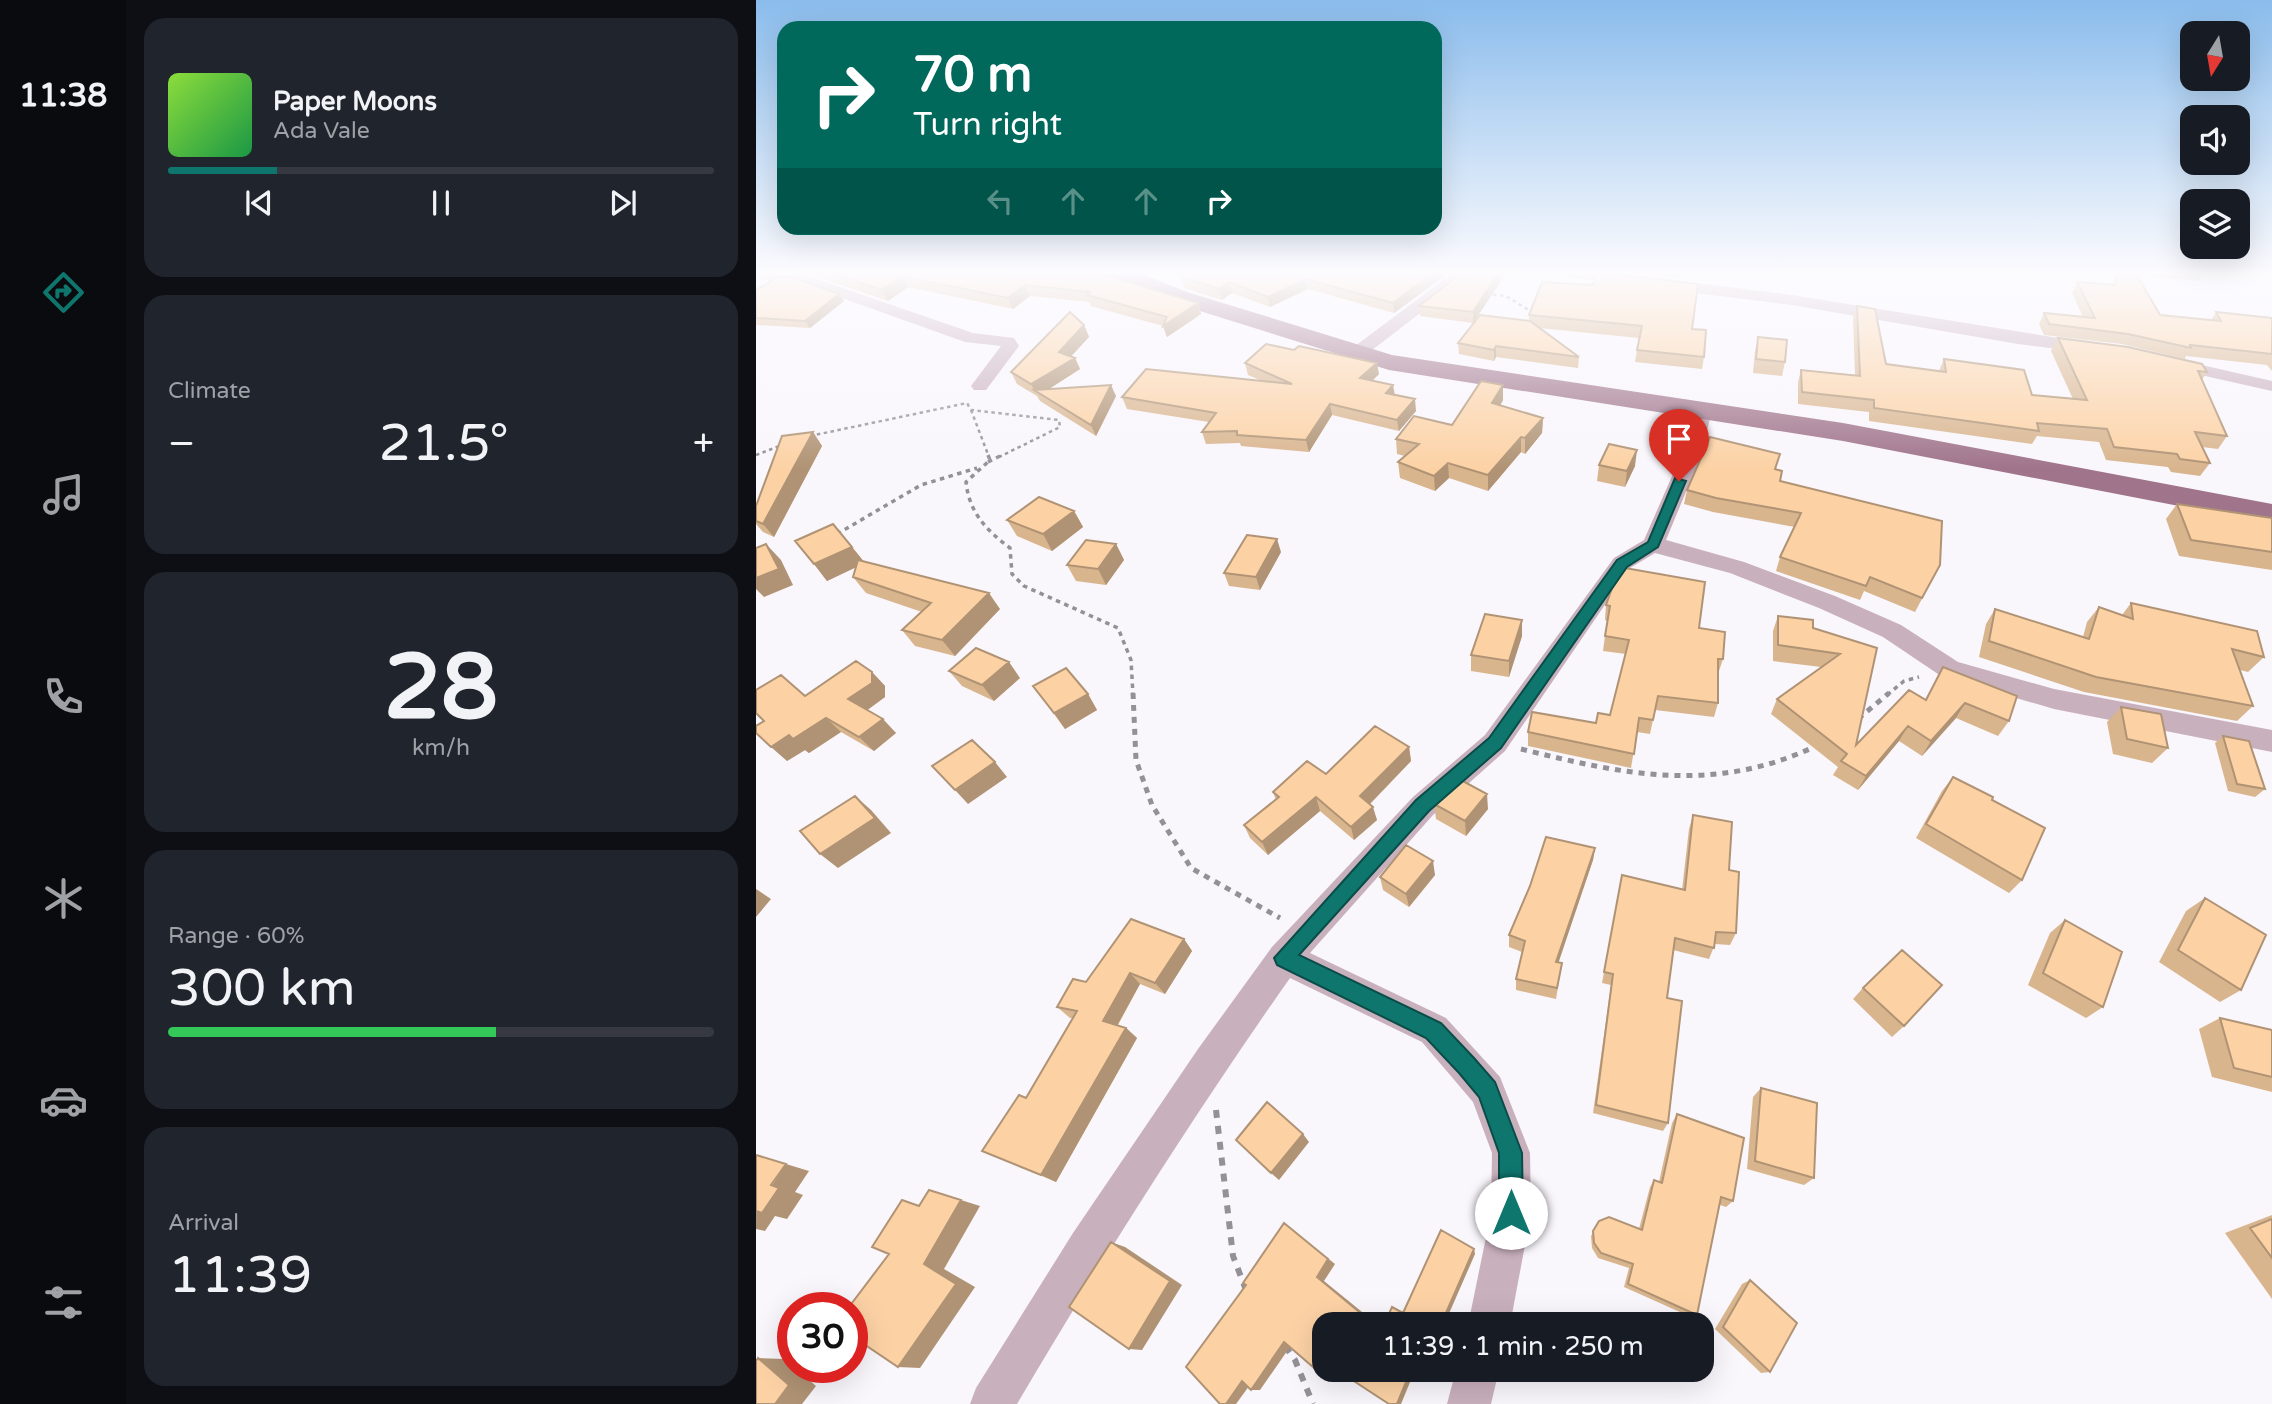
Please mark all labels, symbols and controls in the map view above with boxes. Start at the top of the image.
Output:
north arrow [2180,21,2250,91]
map controls [2180,21,2250,259]
text: 70 m [913,46,1032,105]
icon: right [798,49,889,140]
text: 11:38 [19,77,107,115]
text: Paper Moons [273,86,437,117]
button: sound [2180,105,2250,175]
text: Turn right [913,106,1062,144]
text: Ada Vale [273,117,370,145]
icon: left [981,182,1019,220]
icon: ahead [1054,182,1092,220]
icon: ahead [1127,182,1165,220]
icon: right [1200,182,1238,220]
icon: previous [240,184,278,222]
icon: pause [422,184,460,222]
icon: next [604,184,642,222]
button: layers [2180,189,2250,259]
icon: directions [39,268,88,317]
text: Climate [168,377,251,405]
pin [1649,409,1709,481]
text: 21.5° [379,412,509,475]
icon: arrive [1660,420,1698,458]
text: − [168,421,195,467]
text: + [693,421,714,467]
icon: music [39,470,88,519]
text: 28 [384,633,498,743]
icon: phone [39,672,88,721]
text: km/h [412,734,470,762]
icon: climate [39,874,88,923]
text: Range · 60% [168,922,304,950]
text: 300 km [168,957,356,1020]
icon: car [39,1076,88,1125]
position arrow [1474,1176,1548,1250]
text: Arrival [168,1209,239,1237]
text: 11:39 [168,1244,312,1307]
icon: filters [39,1278,88,1327]
speed limit sign: 30 [777,1292,868,1383]
text: 11:39 · 1 min · 250 m [1382,1331,1644,1362]

